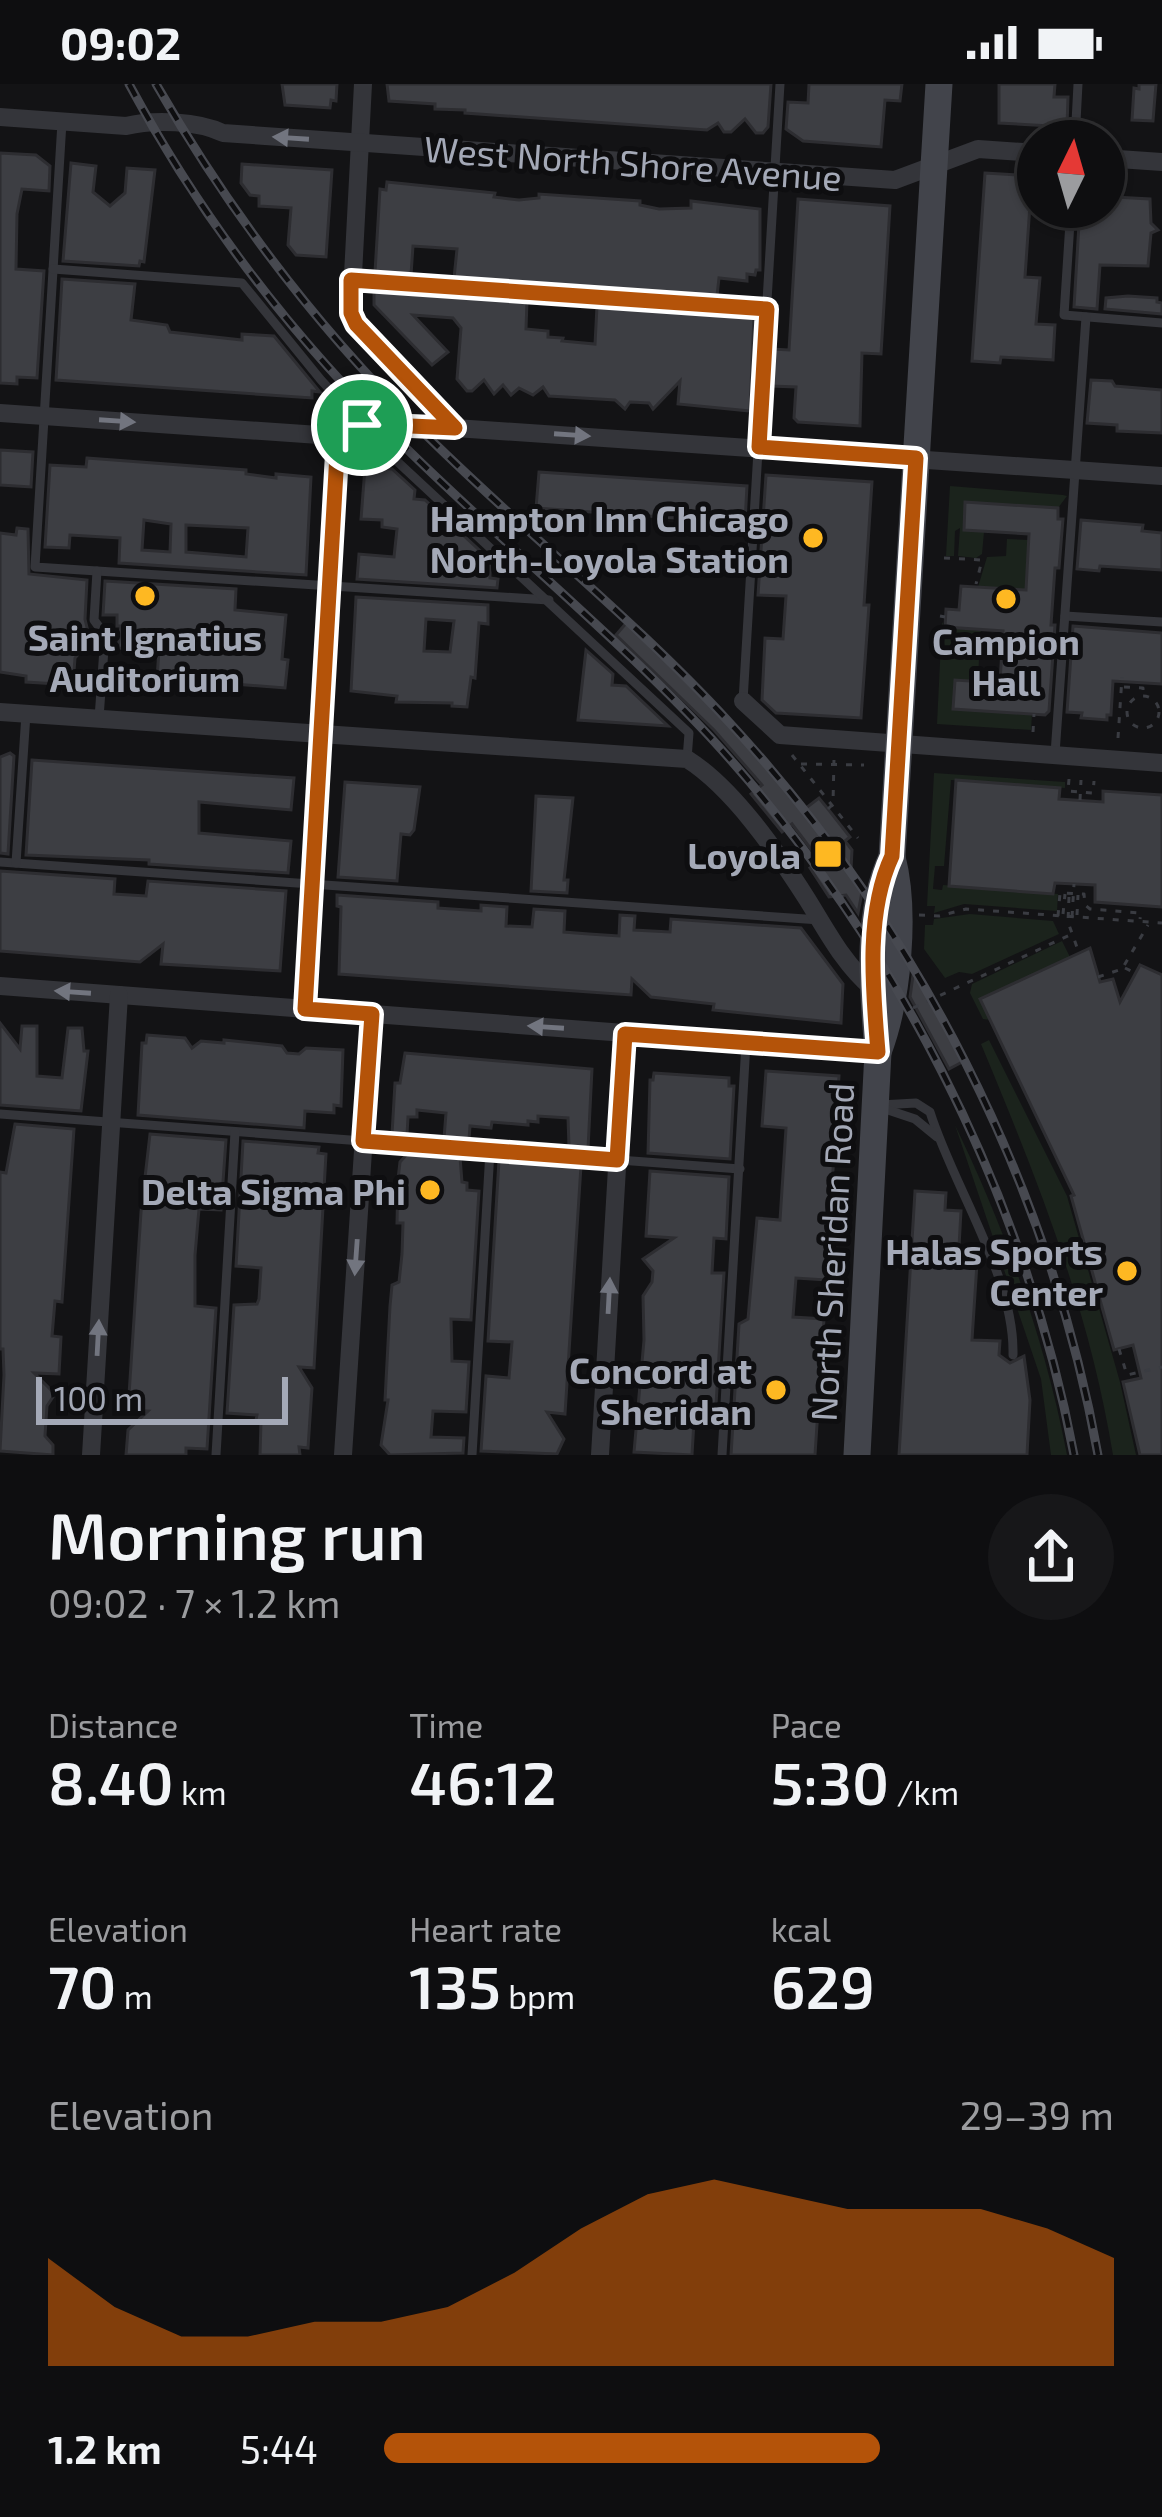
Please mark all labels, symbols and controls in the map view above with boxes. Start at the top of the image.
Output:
text: 09:02 [60,15,181,69]
north arrow [1017,120,1125,228]
map controls [1017,120,1125,228]
street label: West North Shore Avenue [423,126,843,198]
one-way arrow [272,128,309,147]
pin [311,374,413,476]
icon: arrive [329,392,395,458]
one-way arrow [99,412,136,431]
one-way arrow [554,426,592,445]
place label: Hampton Inn Chicago North-Loyola Station [430,496,789,581]
marker: Hampton Inn Chicago North-Loyola Station [800,525,826,551]
marker: Saint Ignatius Auditorium [132,583,158,609]
marker: Campion Hall [993,586,1019,612]
place label: Saint Ignatius Auditorium [28,615,262,699]
place label: Campion Hall [932,619,1080,703]
place label: Loyola [687,833,801,877]
marker: Loyola [812,838,844,870]
one-way arrow [54,982,91,1001]
one-way arrow [527,1018,564,1037]
street label: North Sheridan Road [801,1082,861,1422]
place label: Delta Sigma Phi [141,1169,406,1212]
marker: Delta Sigma Phi [417,1177,443,1203]
place label: Halas Sports Center [885,1229,1104,1313]
one-way arrow [346,1239,365,1277]
marker: Halas Sports Center [1114,1258,1140,1284]
one-way arrow [600,1276,619,1314]
one-way arrow [89,1319,108,1356]
place label: Concord at Sheridan [569,1348,752,1432]
scale bar [36,1371,288,1424]
marker: Concord at Sheridan [763,1377,789,1403]
text: 100 m [54,1378,143,1418]
text: Morning run [48,1494,426,1573]
button: share [988,1494,1114,1620]
text: 09:02 · 7 × 1.2 km [48,1579,340,1626]
text: Distance [48,1705,178,1745]
text: Time [409,1705,483,1745]
text: Pace [771,1705,842,1745]
text: 8.40 [48,1745,174,1817]
text: 46:12 [409,1745,556,1817]
text: 5:30 [771,1745,889,1817]
text: km [174,1772,227,1812]
text: /km [889,1772,959,1812]
text: Elevation [48,1909,188,1949]
text: Heart rate [409,1909,562,1949]
text: kcal [771,1909,831,1949]
text: 70 [48,1949,116,2021]
text: 135 [409,1949,501,2021]
text: 629 [771,1949,875,2021]
text: m [116,1976,153,2016]
text: bpm [501,1976,575,2016]
text: Elevation [48,2091,213,2138]
text: 29–39 m [960,2091,1114,2138]
text: 1.2 km [48,2425,162,2472]
text: 5:44 [240,2425,318,2472]

